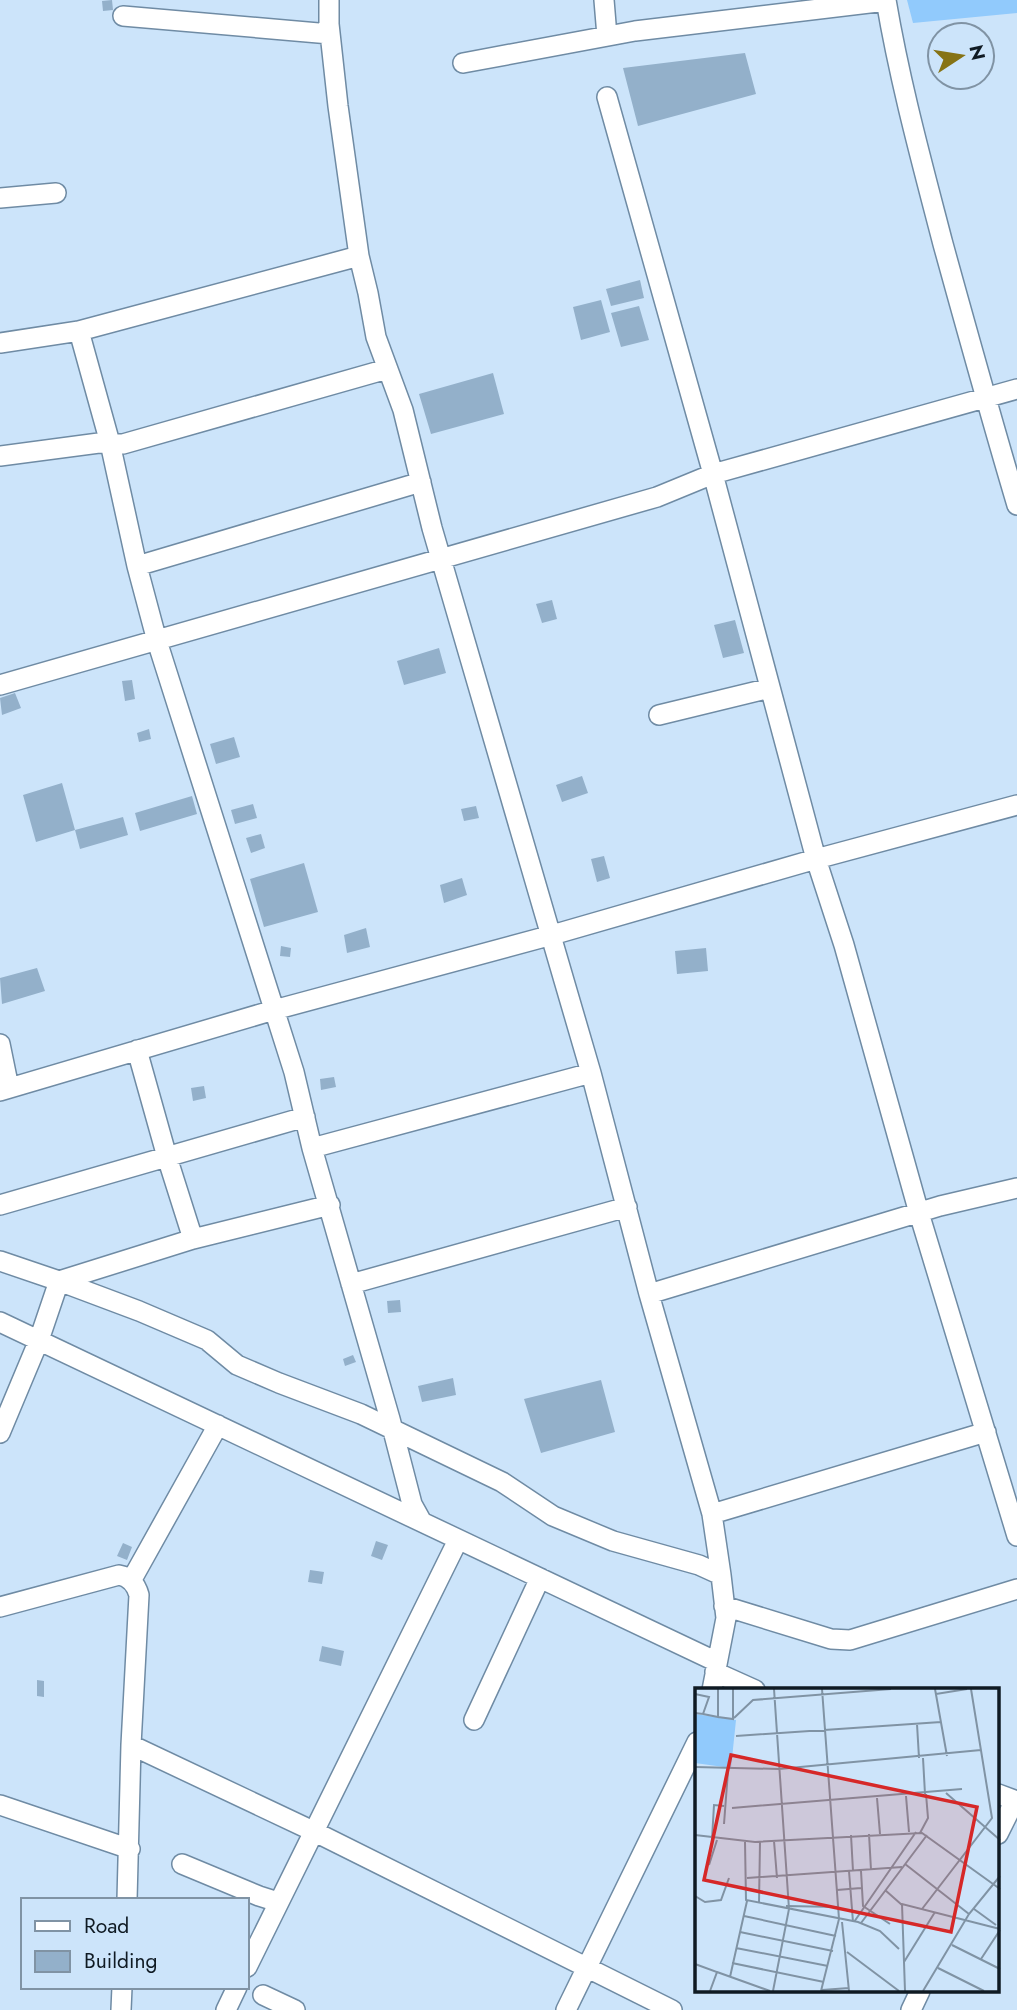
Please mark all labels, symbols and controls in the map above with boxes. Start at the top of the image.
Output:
north arrow [926,21,996,91]
text: N [962,42,992,63]
inset map [695,1688,1000,1993]
legend [21,1898,248,1989]
text: Road [84,1911,129,1941]
text: Building [84,1946,157,1976]

